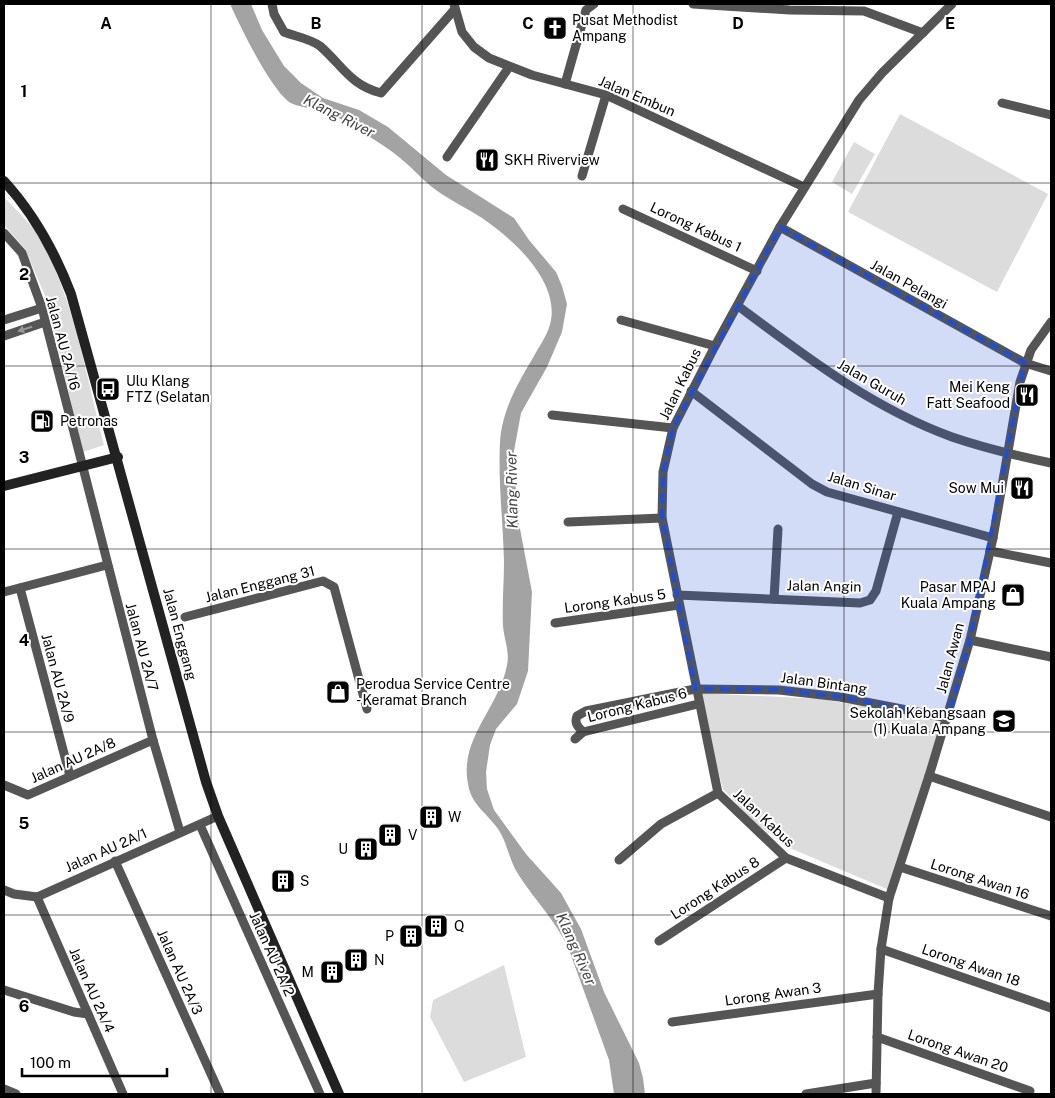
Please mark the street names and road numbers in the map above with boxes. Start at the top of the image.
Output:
street label: Jalan Embun [596,73,678,119]
street label: Lorong Kabus 1 [648,199,744,255]
street label: Jalan Pelangi [868,256,950,312]
street label: Jalan AU 2A/16 [43,294,83,392]
street label: Jalan Kabus [656,346,704,422]
street label: Jalan Guruh [835,356,909,408]
street label: Jalan Sinar [826,468,898,504]
street label: Jalan Enggang 31 [203,563,317,605]
street label: Jalan Angin [786,577,862,595]
street label: Jalan Enggang [160,586,200,682]
street label: Lorong Kabus 5 [563,586,667,616]
street label: Jalan AU 2A/7 [123,601,161,693]
street label: Jalan Awan [933,621,967,695]
street label: Jalan AU 2A/9 [38,632,78,724]
street label: Jalan Bintang [780,669,869,697]
street label: Lorong Kabus 6 [586,685,689,725]
street label: Jalan AU 2A/8 [28,734,118,786]
street label: Jalan Kabus [730,786,798,850]
street label: Jalan AU 2A/1 [62,825,150,875]
street label: Lorong Kabus 8 [668,853,762,923]
street label: Lorong Awan 16 [929,856,1032,903]
street label: Jalan AU 2A/2 [246,909,298,999]
street label: Jalan AU 2A/3 [154,927,206,1017]
street label: Lorong Awan 18 [920,941,1022,989]
street label: Jalan AU 2A/4 [66,945,118,1035]
street label: Lorong Awan 3 [724,979,822,1009]
street label: Lorong Awan 20 [906,1026,1010,1076]

